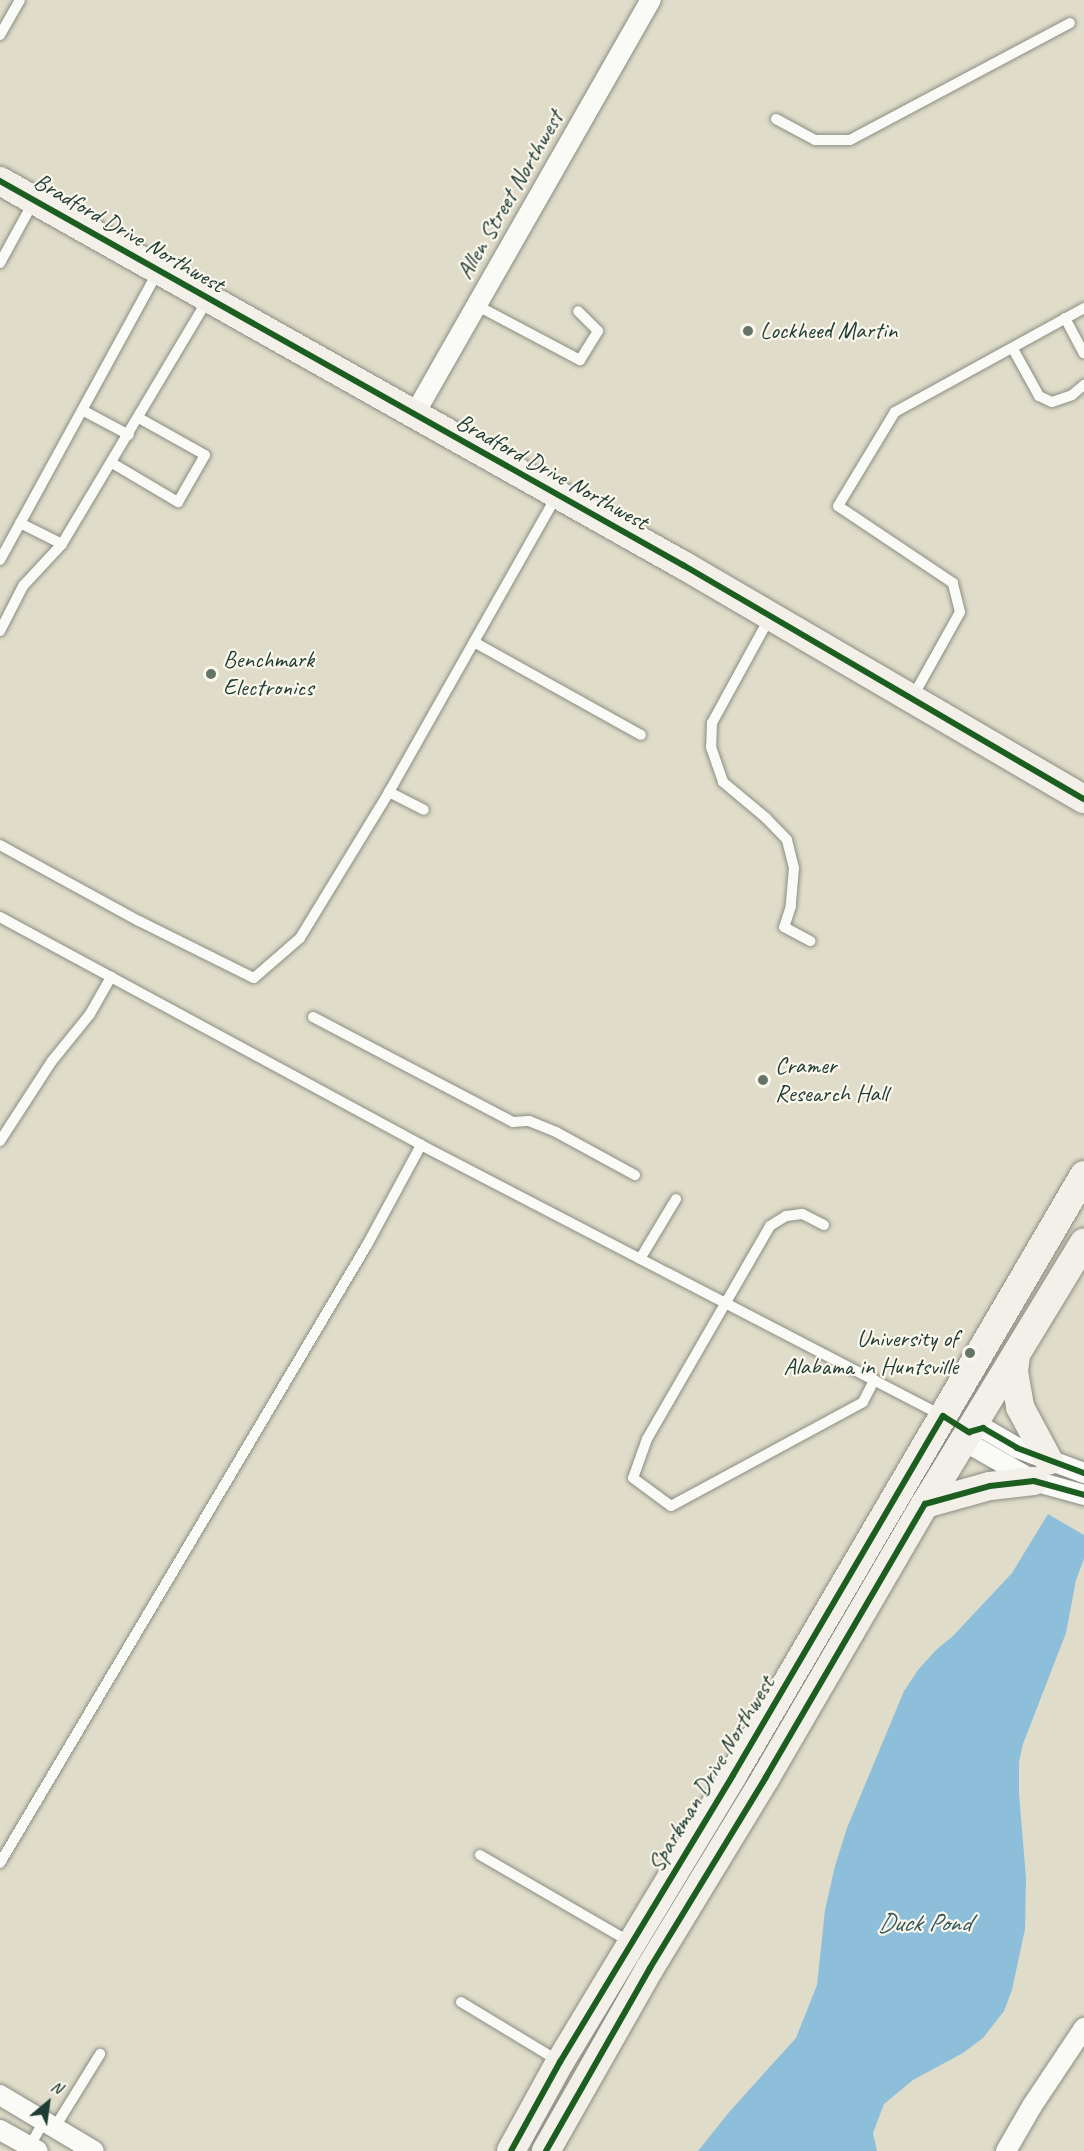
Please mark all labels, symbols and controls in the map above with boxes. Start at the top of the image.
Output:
street label: Allen Street Northwest [450,106,570,284]
street label: Bradford Drive Northwest [28,167,230,299]
place label: Lockheed Martin [760,317,897,345]
marker: Lockheed Martin [741,324,755,338]
street label: Bradford Drive Northwest [451,407,653,537]
place label: Benchmark Electronics [223,646,314,702]
marker: Benchmark Electronics [204,667,218,681]
place label: Cramer Research Hall [775,1052,888,1108]
marker: Cramer Research Hall [756,1073,770,1087]
place label: University of Alabama in Huntsville [783,1325,958,1381]
marker: University of Alabama in Huntsville [963,1346,977,1360]
street label: Sparkman Drive Northwest [641,1671,781,1877]
water label: Duck Pond [878,1907,970,1939]
north arrow [18,2073,78,2133]
text: N [48,2076,66,2098]

